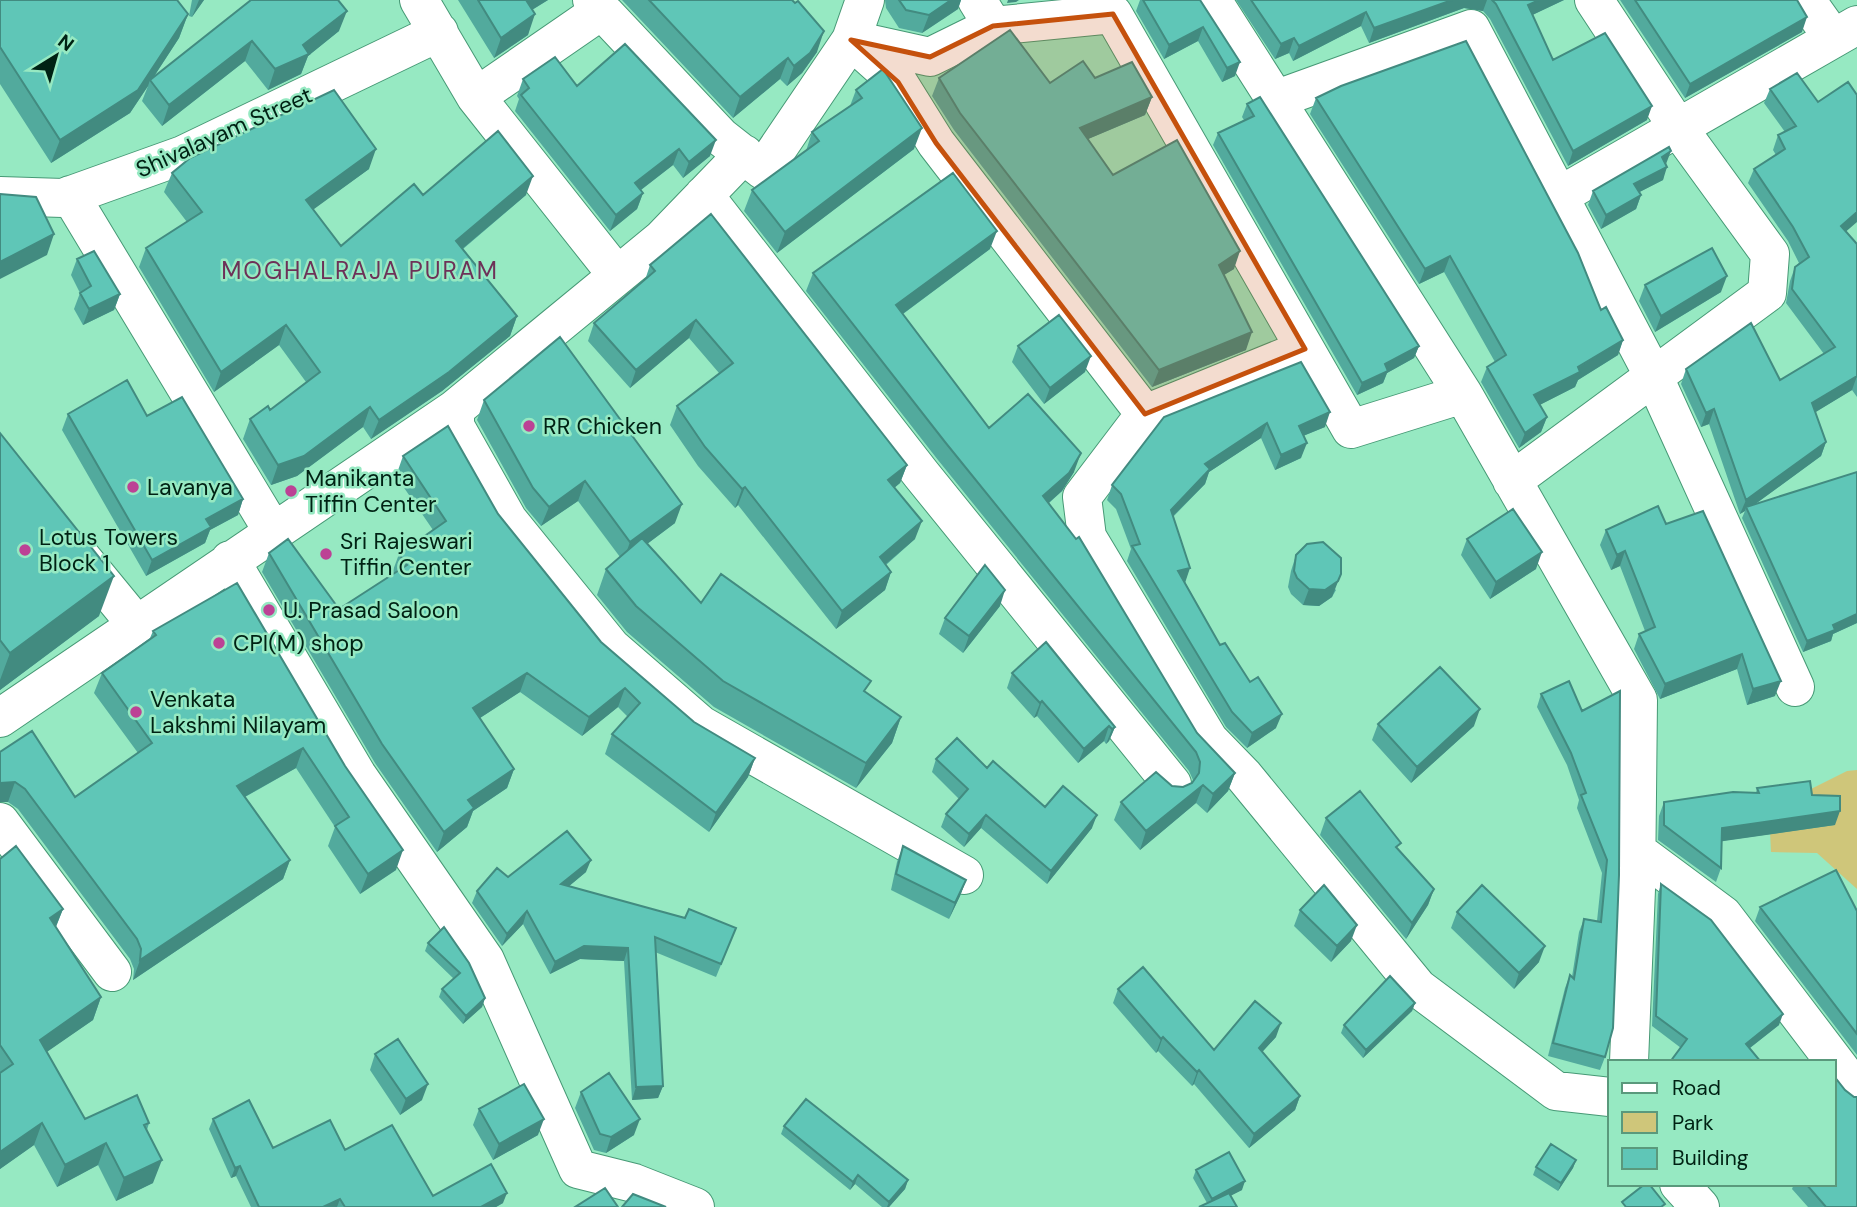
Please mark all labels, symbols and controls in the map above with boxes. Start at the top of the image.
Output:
north arrow [21,21,91,91]
text: N [53,29,79,57]
street label: Shivalayam Street [131,80,317,184]
district label: MOGHALRAJA PURAM [221,255,499,286]
place label: RR Chicken [543,411,662,441]
marker: RR Chicken [521,418,537,434]
place label: Manikanta Tiffin Center [305,463,437,519]
place label: Lavanya [147,472,233,502]
marker: Lavanya [125,479,141,495]
marker: Manikanta Tiffin Center [283,483,299,499]
place label: Lotus Towers Block 1 [39,522,178,578]
place label: Sri Rajeswari Tiffin Center [340,526,473,582]
marker: Lotus Towers Block 1 [17,542,33,558]
marker: Sri Rajeswari Tiffin Center [318,546,334,562]
place label: U. Prasad Saloon [283,595,459,625]
marker: U. Prasad Saloon [261,602,277,618]
place label: CPI(M) shop [233,628,364,658]
marker: CPI(M) shop [211,635,227,651]
place label: Venkata Lakshmi Nilayam [150,684,326,740]
marker: Venkata Lakshmi Nilayam [128,704,144,720]
legend [1608,1060,1836,1186]
text: Road [1672,1074,1721,1102]
text: Park [1672,1109,1714,1137]
text: Building [1672,1144,1749,1172]

